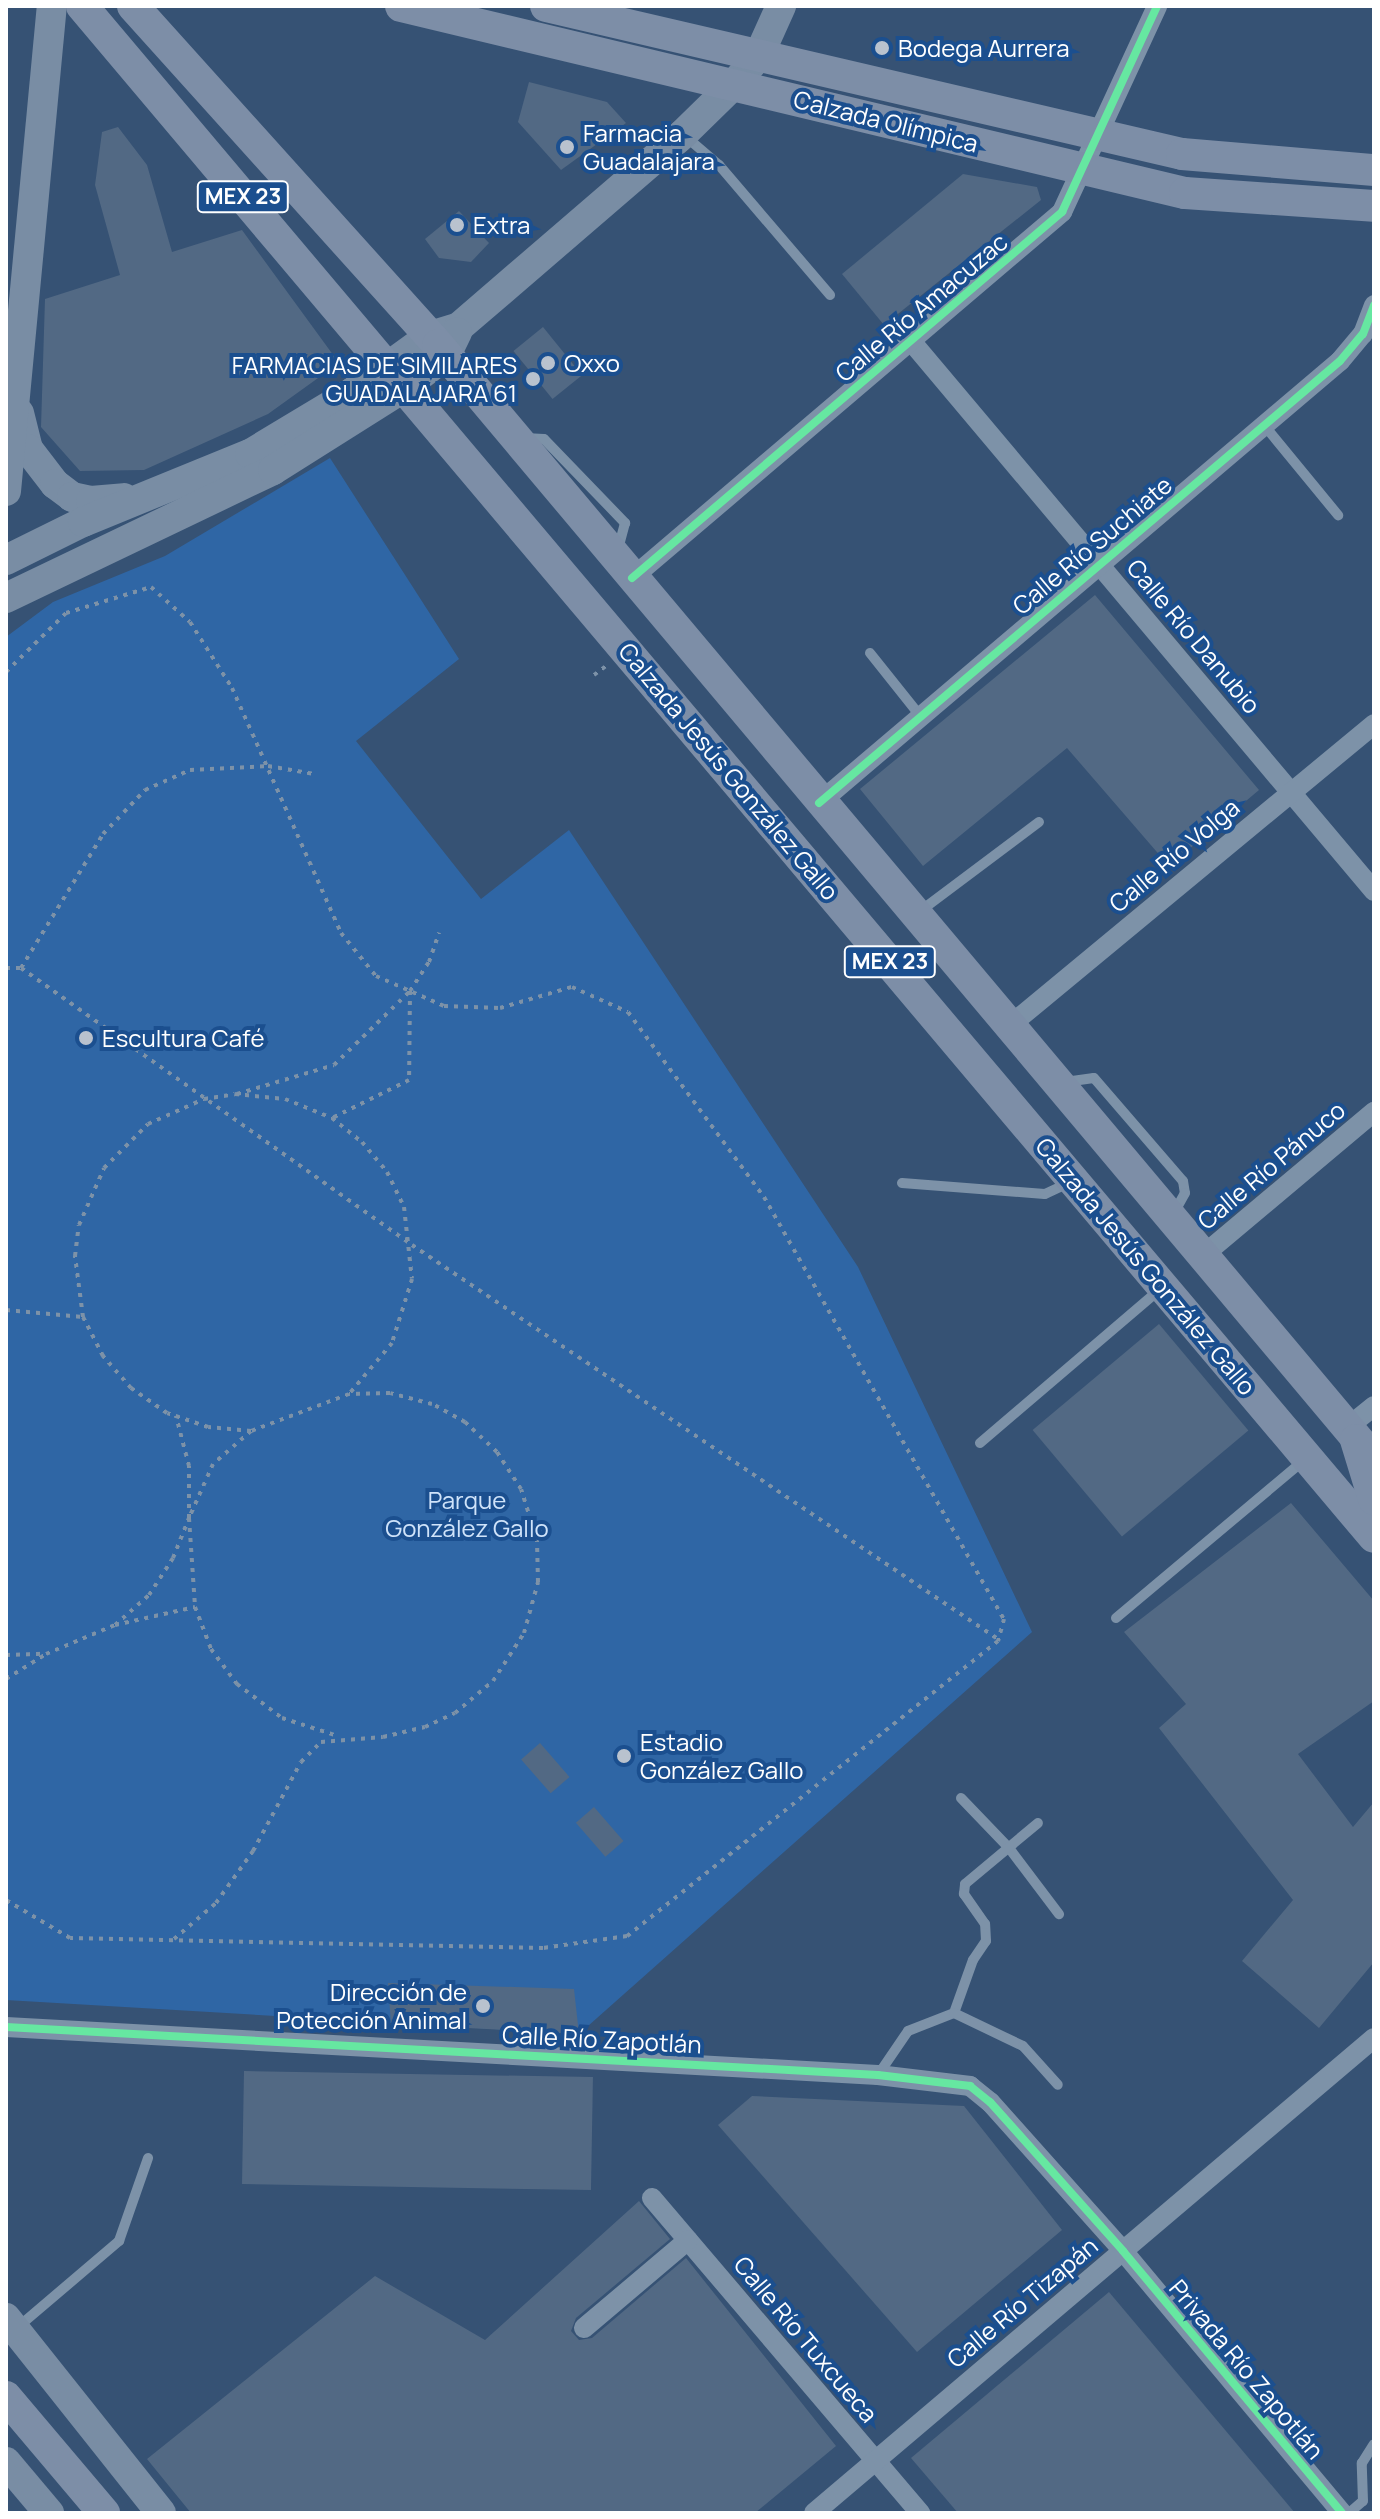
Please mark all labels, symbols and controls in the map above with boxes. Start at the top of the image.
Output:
place label: Bodega Aurrera [898,34,1070,62]
marker: Bodega Aurrera [873,39,891,57]
street label: Calzada Olímpica [791,84,981,158]
place label: Farmacia Guadalajara [583,119,715,175]
marker: Farmacia Guadalajara [558,138,576,156]
road number: MEX 23 [195,179,291,215]
place label: Extra [473,211,530,239]
marker: Extra [448,216,466,234]
street label: Calle Río Amacuzac [829,227,1013,387]
place label: Oxxo [564,349,620,377]
place label: FARMACIAS DE SIMILARES GUADALAJARA 61 [232,351,517,407]
marker: Oxxo [539,354,557,372]
marker: FARMACIAS DE SIMILARES GUADALAJARA 61 [524,370,542,388]
street label: Calle Río Suchiate [1007,470,1177,620]
street label: Calle Río Danubio [1121,553,1267,719]
street label: Calzada Jesús González Gallo [613,637,845,905]
street label: Calle Río Volga [1103,792,1245,918]
road number: MEX 23 [842,944,938,980]
place label: Escultura Café [102,1024,265,1052]
marker: Escultura Café [77,1029,95,1047]
street label: Calle Río Pánuco [1192,1095,1350,1235]
street label: Calzada Jesús González Gallo [1030,1132,1262,1400]
park label: Parque González Gallo [385,1486,549,1542]
place label: Estadio González Gallo [640,1728,803,1784]
marker: Estadio González Gallo [615,1747,633,1765]
place label: Dirección de Potección Animal [276,1978,467,2034]
marker: Dirección de Potección Animal [474,1997,492,2015]
street label: Calle Río Zapotlán [502,2019,702,2059]
street label: Calle Río Tizapán [941,2231,1103,2373]
street label: Calle Río Tuxcueca [728,2250,884,2428]
street label: Privada Río Zapotlán [1164,2274,1330,2464]

